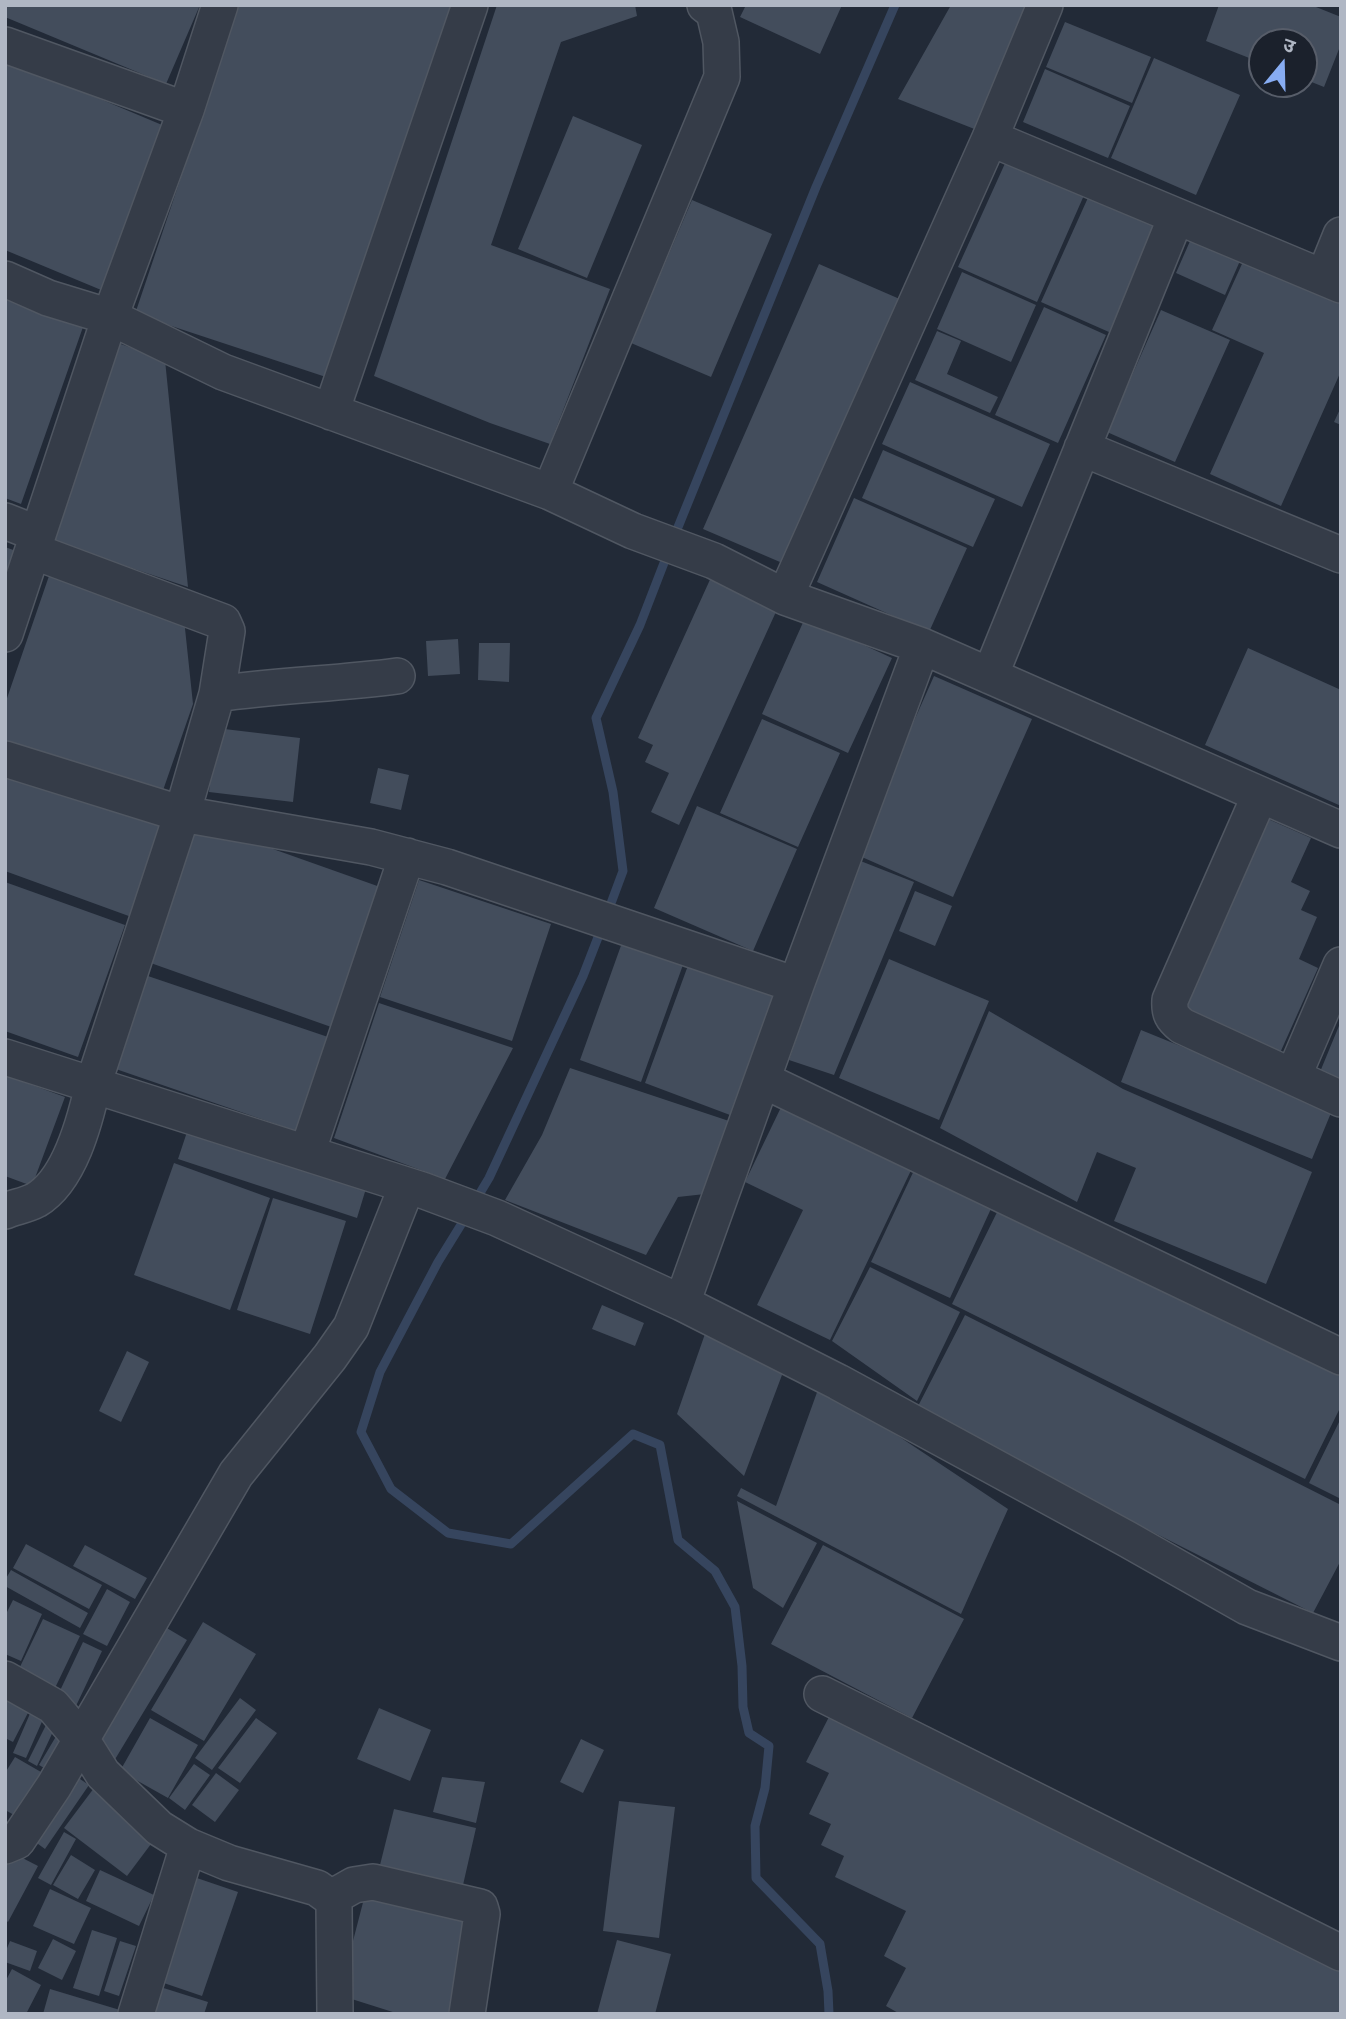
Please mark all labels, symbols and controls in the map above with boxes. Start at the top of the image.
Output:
north arrow [1248,28,1318,98]
text: उ [1280,32,1298,57]

